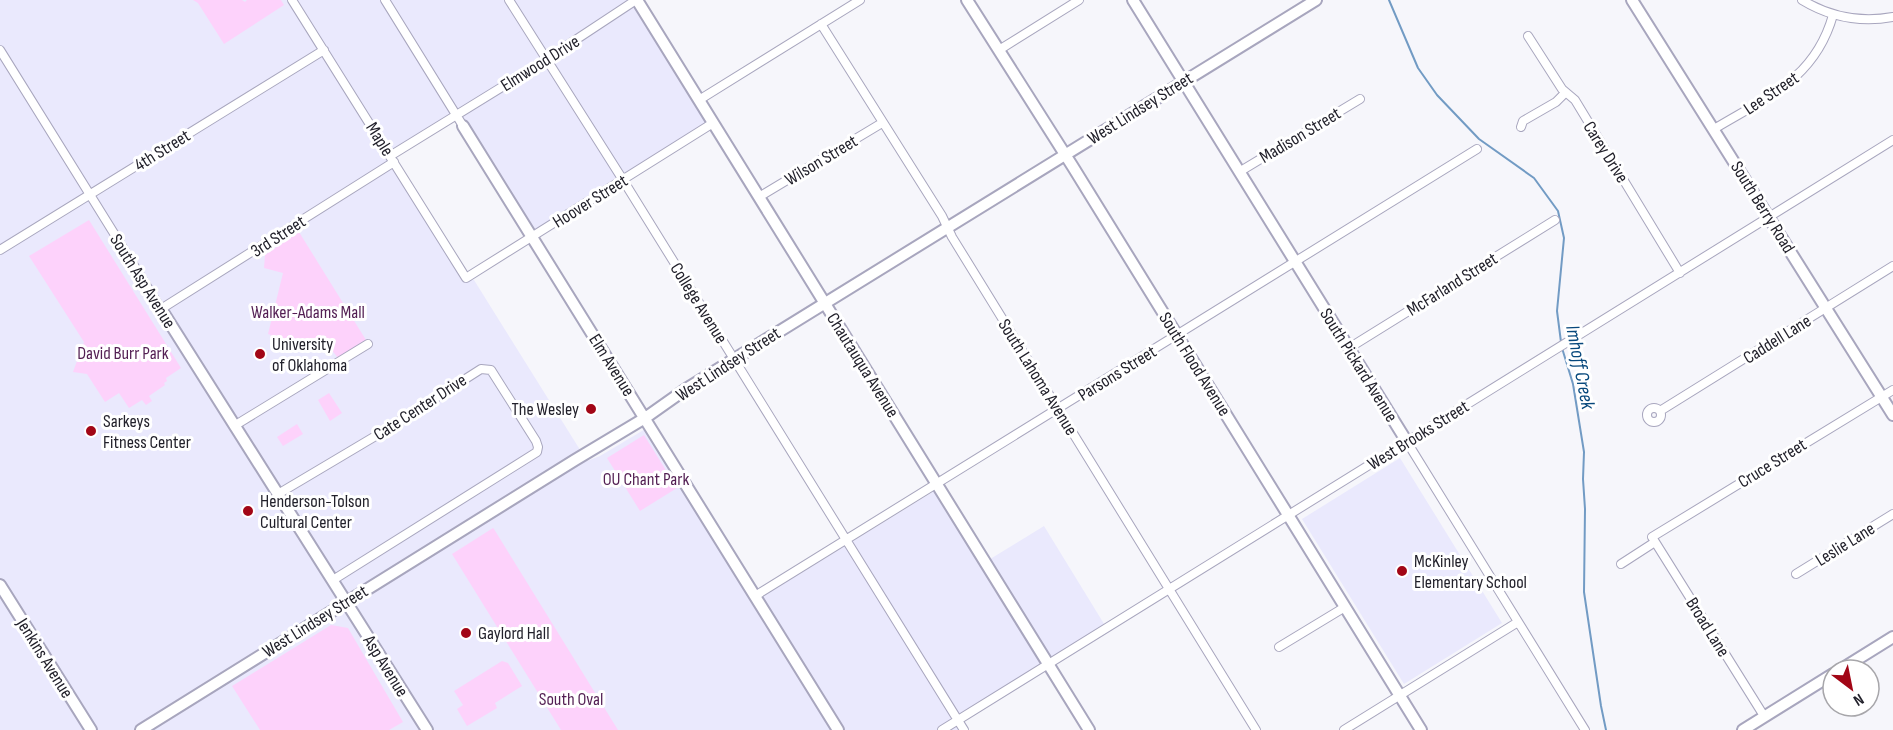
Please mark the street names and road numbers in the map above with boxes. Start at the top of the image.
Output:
street label: Elmwood Drive [497,31,584,96]
street label: West Lindsey Street [1084,67,1197,149]
street label: Lee Street [1740,67,1803,119]
street label: Madison Street [1256,103,1345,168]
street label: Carey Drive [1578,118,1633,187]
street label: Maple [361,119,398,160]
street label: 4th Street [131,125,194,176]
street label: Wilson Street [781,130,862,190]
street label: South Berry Road [1726,157,1799,257]
street label: Hoover Street [549,170,632,233]
street label: 3rd Street [247,211,310,262]
street label: South Asp Avenue [105,230,180,332]
street label: McFarland Street [1403,248,1502,321]
street label: College Avenue [666,259,732,347]
street label: South Pickard Avenue [1315,305,1402,426]
street label: Chautauqua Avenue [822,309,903,422]
street label: South Flood Avenue [1154,309,1235,420]
street label: Caddell Lane [1740,310,1815,368]
street label: South Lahoma Avenue [993,315,1082,439]
street label: West Lindsey Street [672,323,785,406]
street label: Elm Avenue [584,330,639,400]
street label: Parsons Street [1074,341,1161,406]
street label: Cate Center Drive [370,370,471,445]
street label: West Brooks Street [1364,396,1473,475]
street label: Cruce Street [1734,434,1811,493]
street label: Leslie Lane [1812,518,1879,571]
street label: West Lindsey Street [259,580,372,662]
street label: Broad Lane [1681,594,1734,661]
street label: Jenkins Avenue [11,614,77,702]
street label: Asp Avenue [358,631,413,701]

